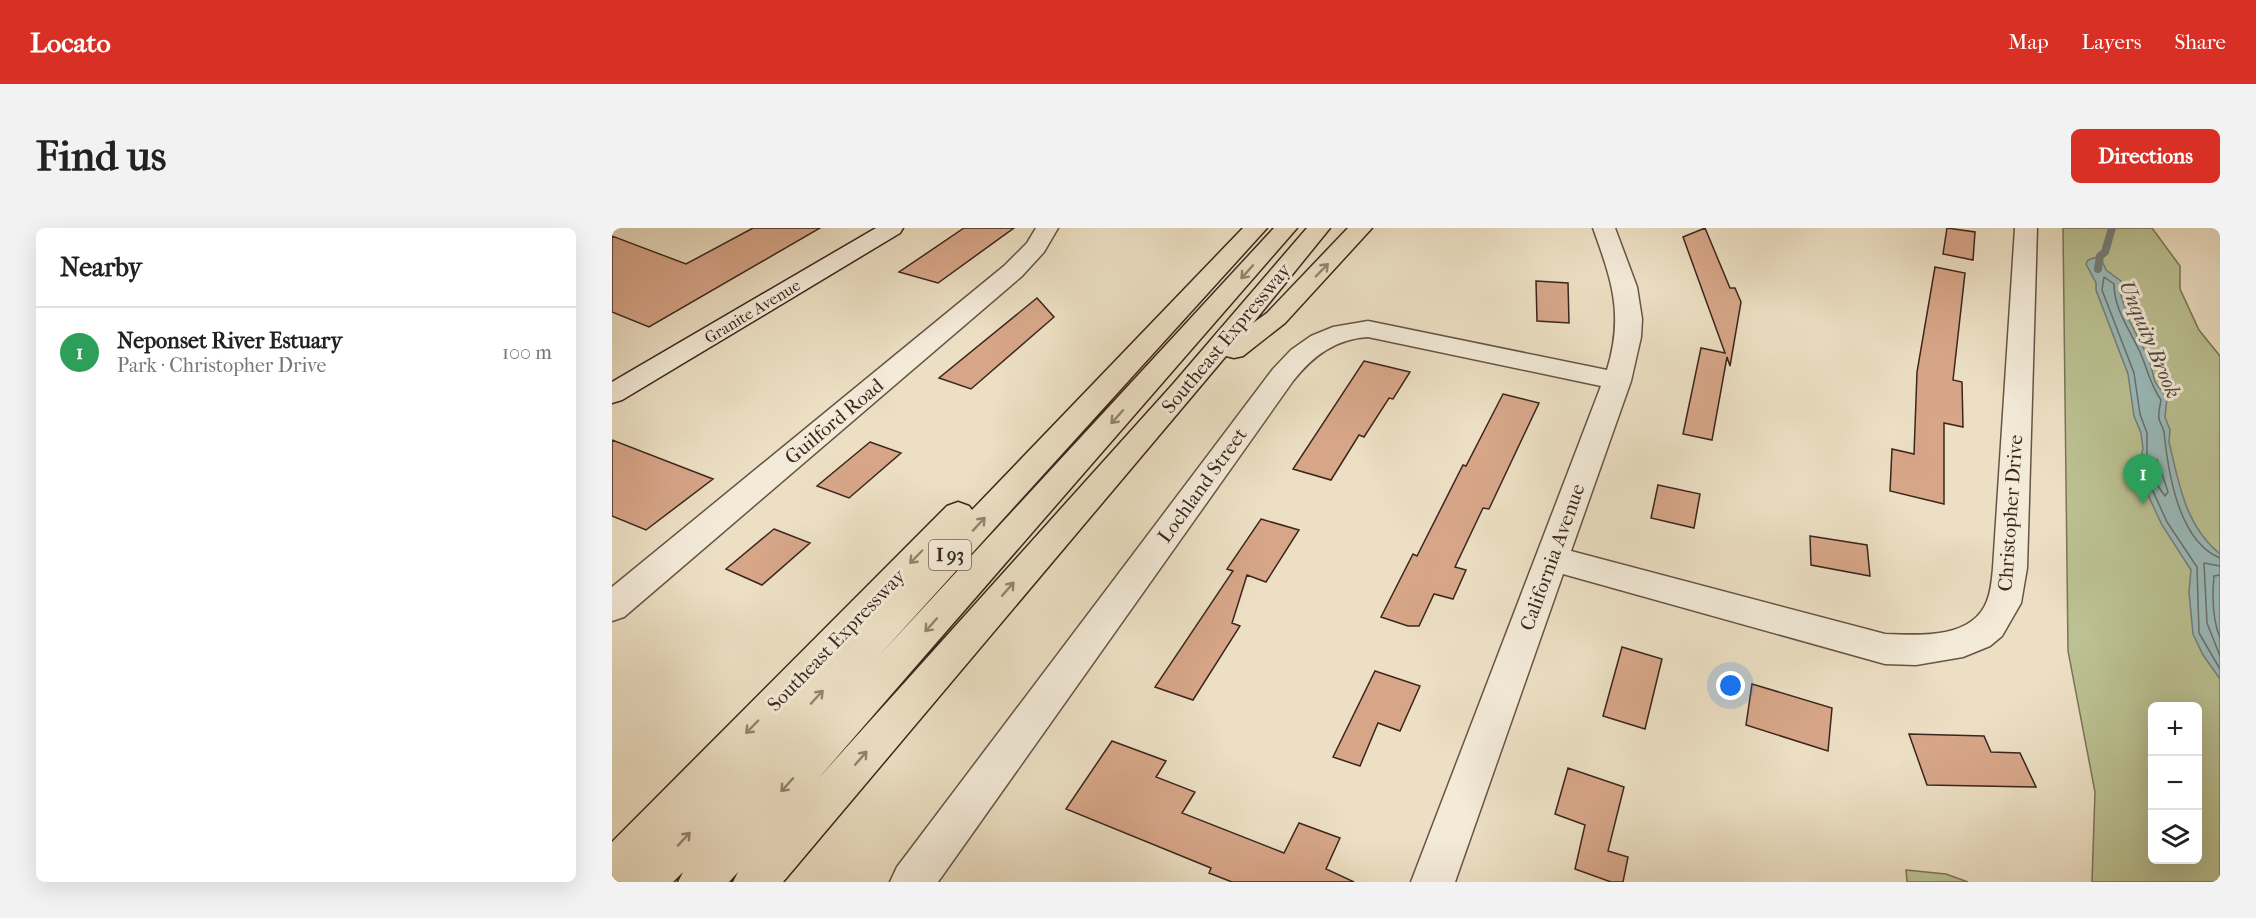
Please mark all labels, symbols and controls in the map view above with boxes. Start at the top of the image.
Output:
text: Locato [30,26,111,59]
text: Map [2008,30,2049,54]
text: Layers [2082,30,2141,54]
text: Share [2174,30,2226,54]
button: Directions [2071,129,2220,183]
text: Find us [36,132,166,181]
text: Nearby [60,252,142,283]
street label: Southeast Expressway [1157,258,1297,418]
one-way arrow [1315,263,1329,278]
one-way arrow [1240,264,1254,279]
street label: Granite Avenue [701,275,804,347]
water label: Unquity Brook [2114,276,2186,402]
text: Neponset River Estuary [117,328,342,354]
text: 1 [76,341,83,364]
text: 100 m [502,341,552,364]
text: Park · Christopher Drive [117,354,327,377]
street label: Guilford Road [781,373,889,469]
one-way arrow [1110,409,1124,424]
street label: Lochland Street [1153,423,1252,547]
street label: Christopher Drive [1994,434,2027,592]
pin: 1 [2124,454,2162,504]
street label: California Avenue [1515,481,1590,634]
one-way arrow [972,517,986,532]
road number: I 93 [929,540,971,570]
one-way arrow [909,549,924,564]
street label: Southeast Expressway [763,564,911,716]
one-way arrow [1001,582,1015,597]
one-way arrow [924,617,938,632]
your location [1716,671,1745,700]
one-way arrow [810,690,824,705]
map controls [2148,702,2202,864]
button: + [2148,702,2202,756]
one-way arrow [744,720,759,735]
one-way arrow [854,751,868,766]
button: − [2148,756,2202,810]
one-way arrow [780,778,794,793]
button: layers [2148,810,2202,864]
one-way arrow [677,832,691,847]

